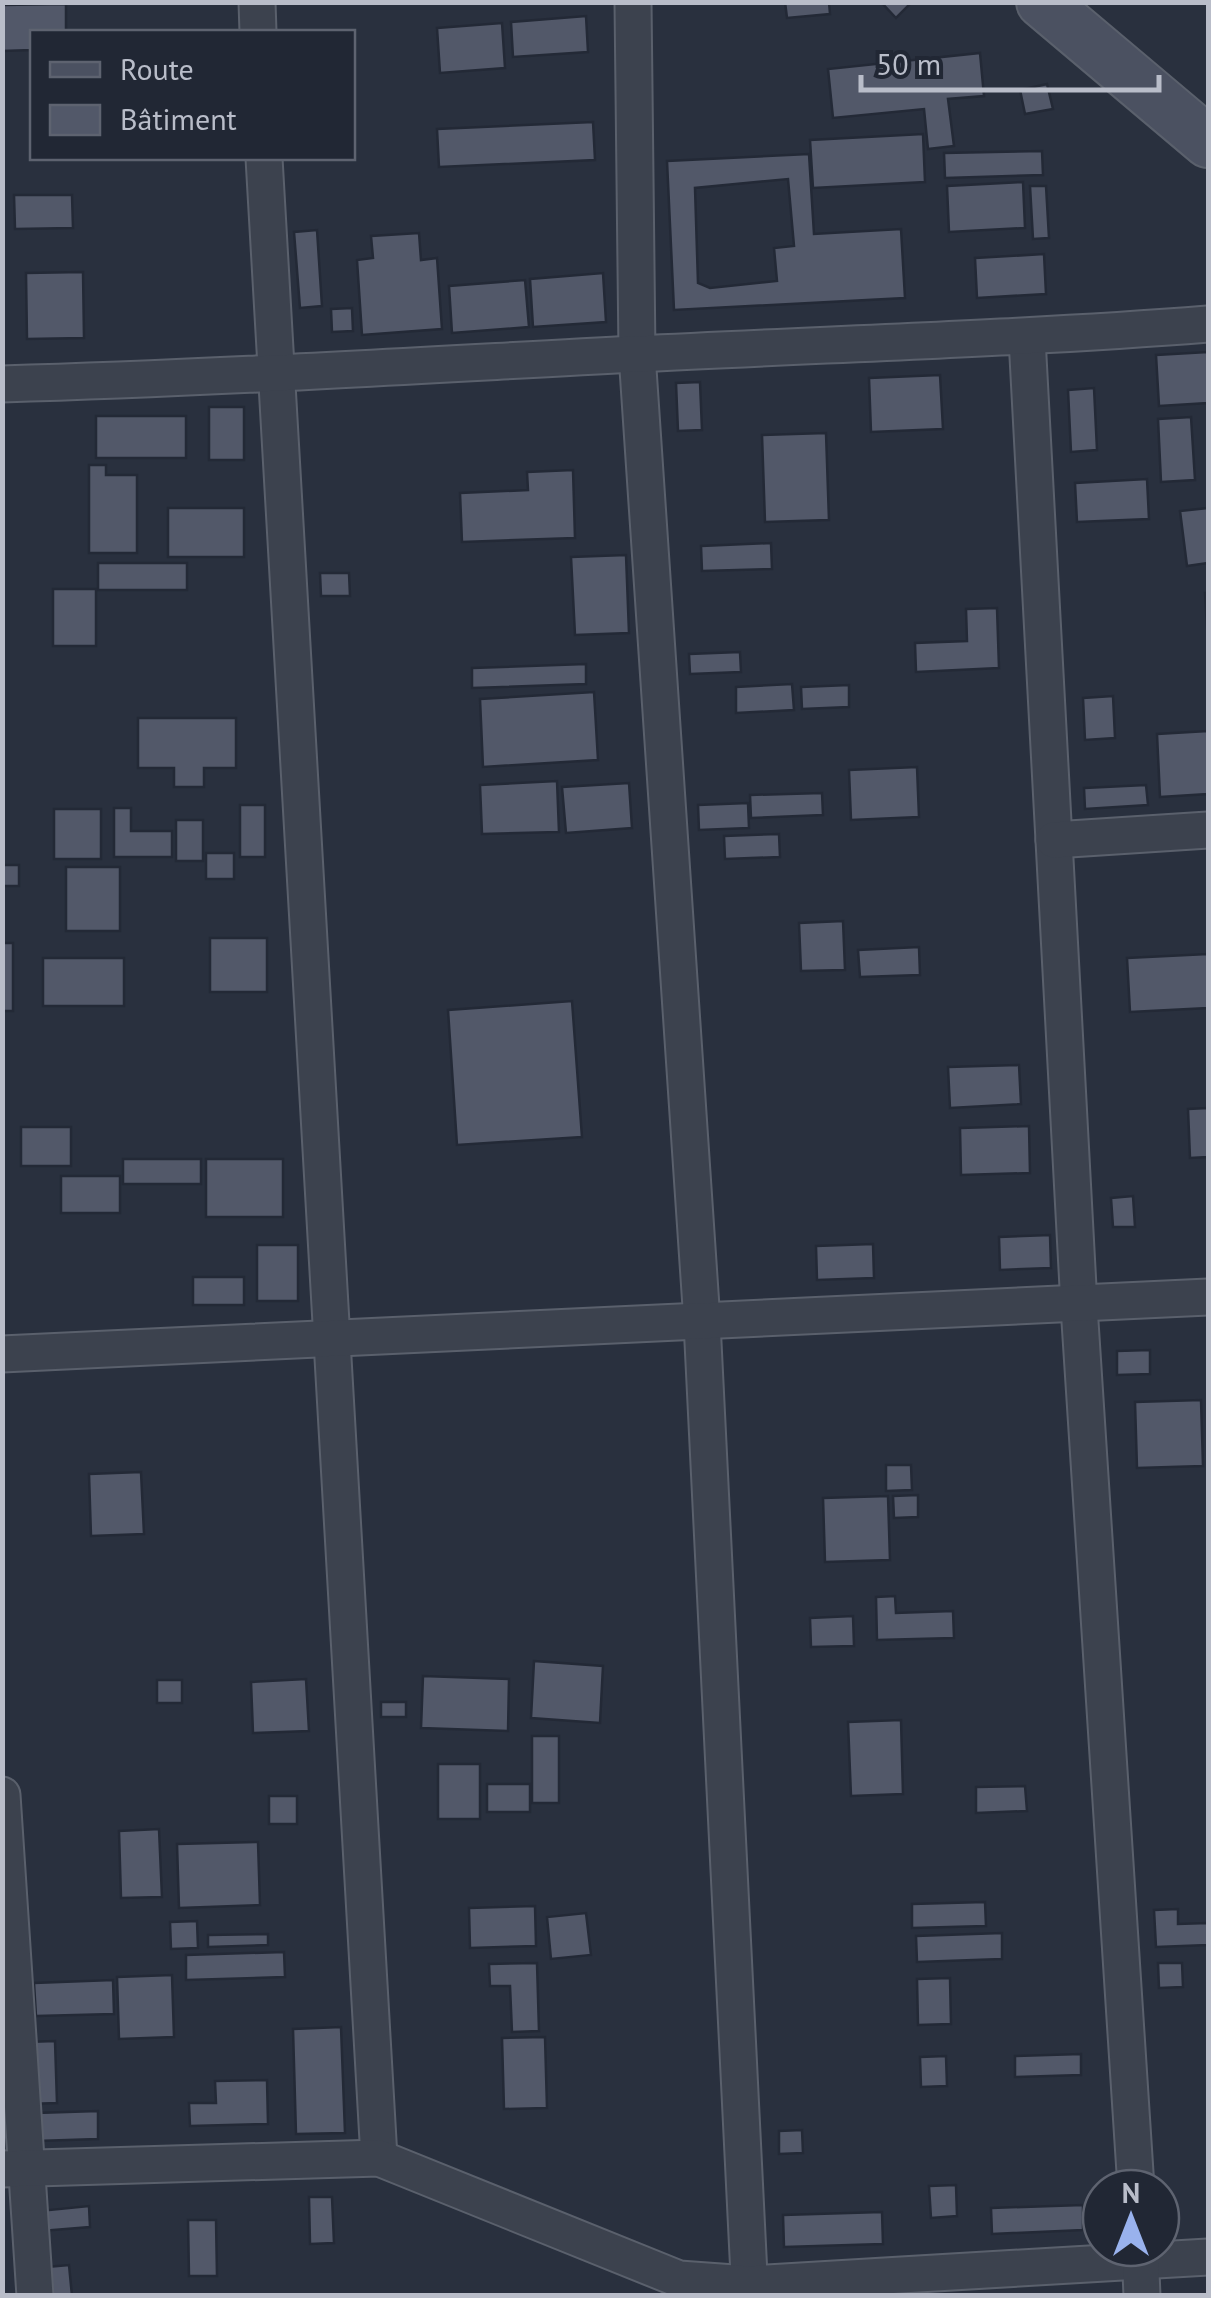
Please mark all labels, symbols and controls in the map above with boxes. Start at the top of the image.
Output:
legend [30,30,355,160]
scale bar [861,30,1158,92]
text: 50 m [876,44,941,83]
text: Route [120,49,194,88]
text: Bâtiment [120,99,237,138]
north arrow [1081,2168,1181,2268]
text: N [1122,2174,1140,2211]

